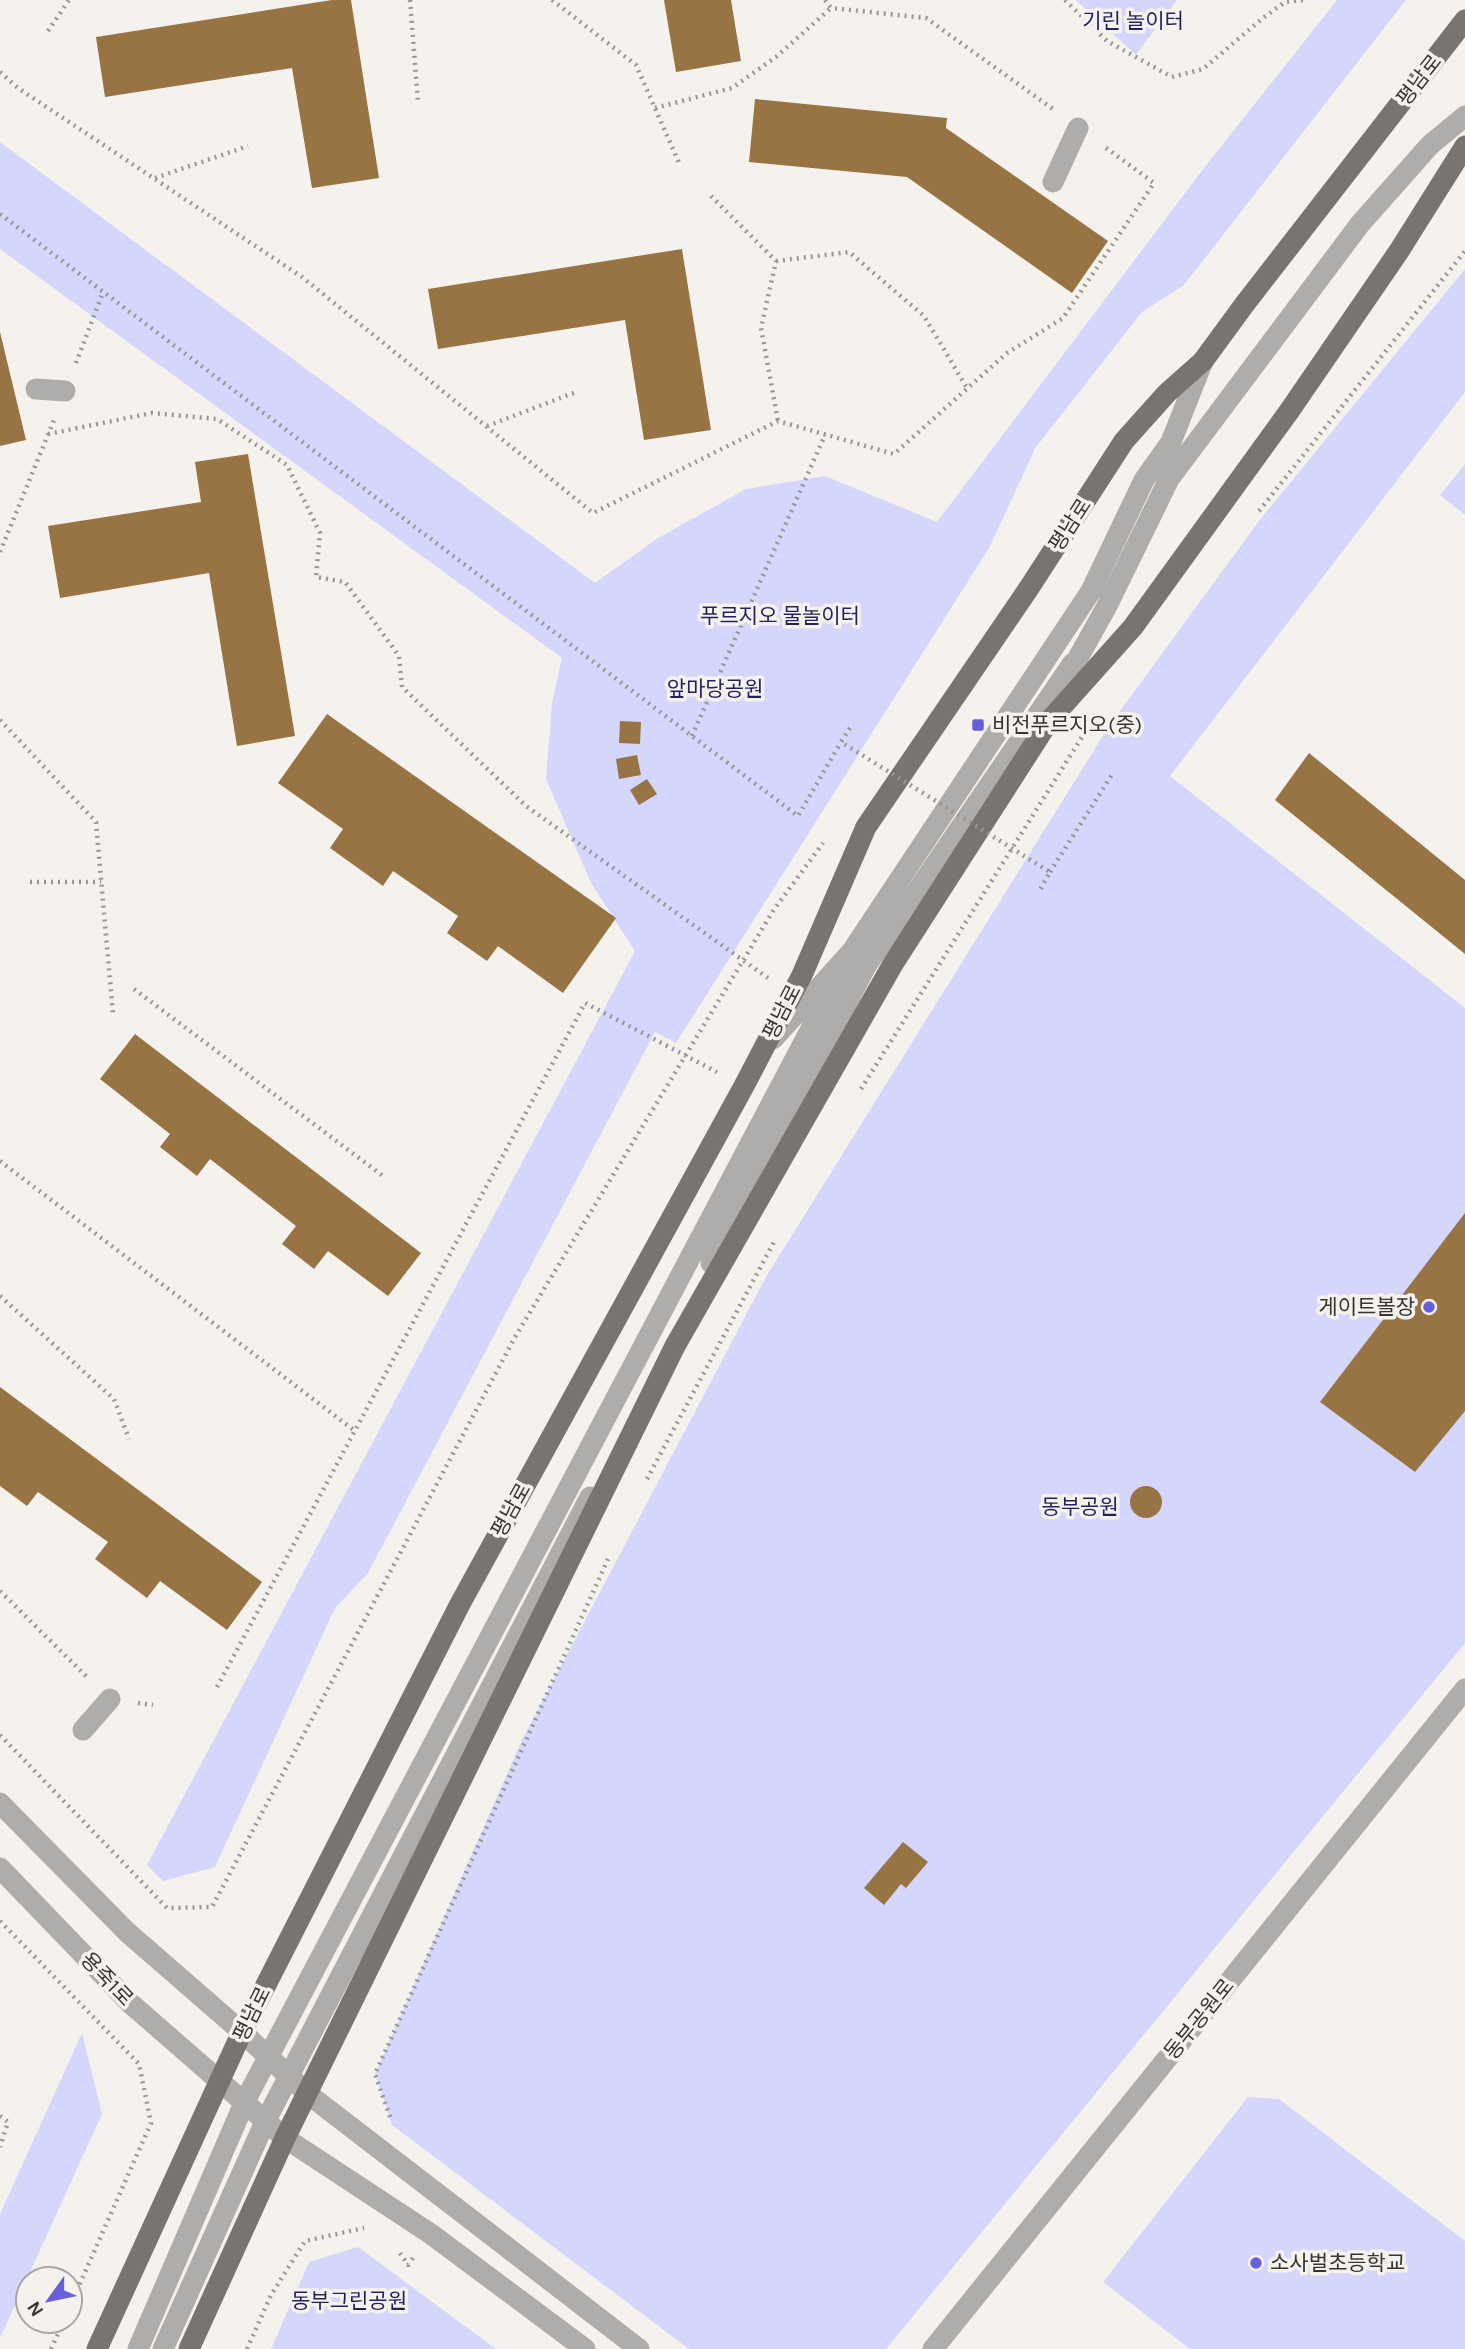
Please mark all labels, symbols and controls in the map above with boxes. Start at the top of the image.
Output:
park label: 기린 놀이터 [1082,9,1184,33]
street label: 평남로 [1392,50,1446,110]
street label: 평남로 [1044,494,1096,556]
park label: 푸르지오 물놀이터 [700,604,860,628]
park label: 앞마당공원 [667,677,763,701]
place label: 비전푸르지오(중) [992,713,1142,737]
marker: 비전푸르지오(중) [970,717,986,733]
street label: 평남로 [758,981,806,1043]
place label: 게이트볼장 [1318,1295,1415,1319]
marker: 게이트볼장 [1421,1299,1437,1315]
street label: 평남로 [486,1479,536,1541]
park label: 동부공원 [1041,1495,1119,1519]
street label: 용죽1로 [76,1947,138,2011]
street label: 동부공원로 [1159,1974,1239,2064]
street label: 평남로 [229,1983,275,2045]
place label: 소사벌초등학교 [1270,2251,1405,2275]
marker: 소사벌초등학교 [1248,2255,1264,2271]
north arrow [14,2265,84,2335]
park label: 동부그린공원 [291,2289,407,2313]
text: N [23,2297,49,2320]

